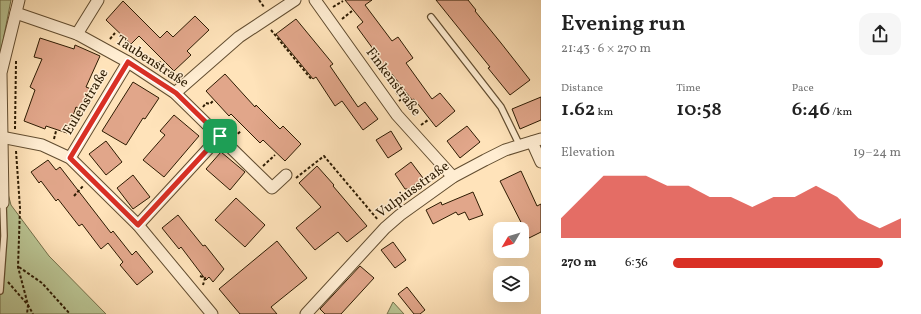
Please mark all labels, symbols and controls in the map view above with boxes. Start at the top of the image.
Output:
text: Evening run [561,9,686,40]
button: share [859,13,901,55]
street label: Taubenstraße [112,31,193,93]
text: 21:43 · 6 × 270 m [561,40,651,58]
street label: Finkenstraße [361,44,425,120]
street label: Eulenstraße [59,65,113,139]
text: Distance [561,81,603,96]
text: Time [676,81,700,96]
text: Pace [792,81,814,96]
text: 1.62 [561,96,595,124]
text: 10:58 [676,96,722,124]
text: 6:46 [792,96,830,124]
text: km [595,105,613,120]
text: /km [830,105,852,120]
pin [203,119,237,153]
icon: arrive [209,125,231,147]
text: Elevation [561,144,615,162]
text: 19–24 m [853,144,901,162]
street label: Vulpiusstraße [373,157,454,223]
north arrow [493,222,529,258]
map controls [493,222,529,302]
text: 270 m [561,254,597,272]
text: 6:36 [625,254,648,272]
button: layers [493,266,529,302]

